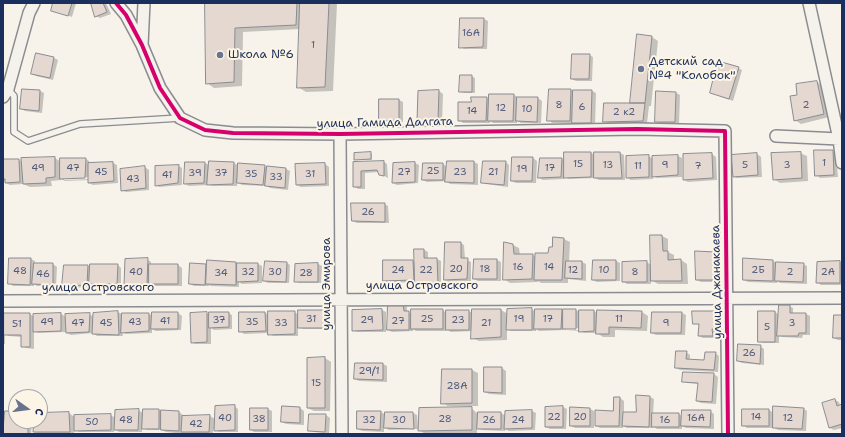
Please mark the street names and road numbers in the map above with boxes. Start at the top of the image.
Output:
street label: улица Гамида Далгата [317,115,453,131]
street label: улица Джанакаева [709,225,725,339]
street label: улица Эмирова [320,238,334,330]
street label: улица Островского [366,279,478,293]
street label: улица Островского [42,281,154,295]

